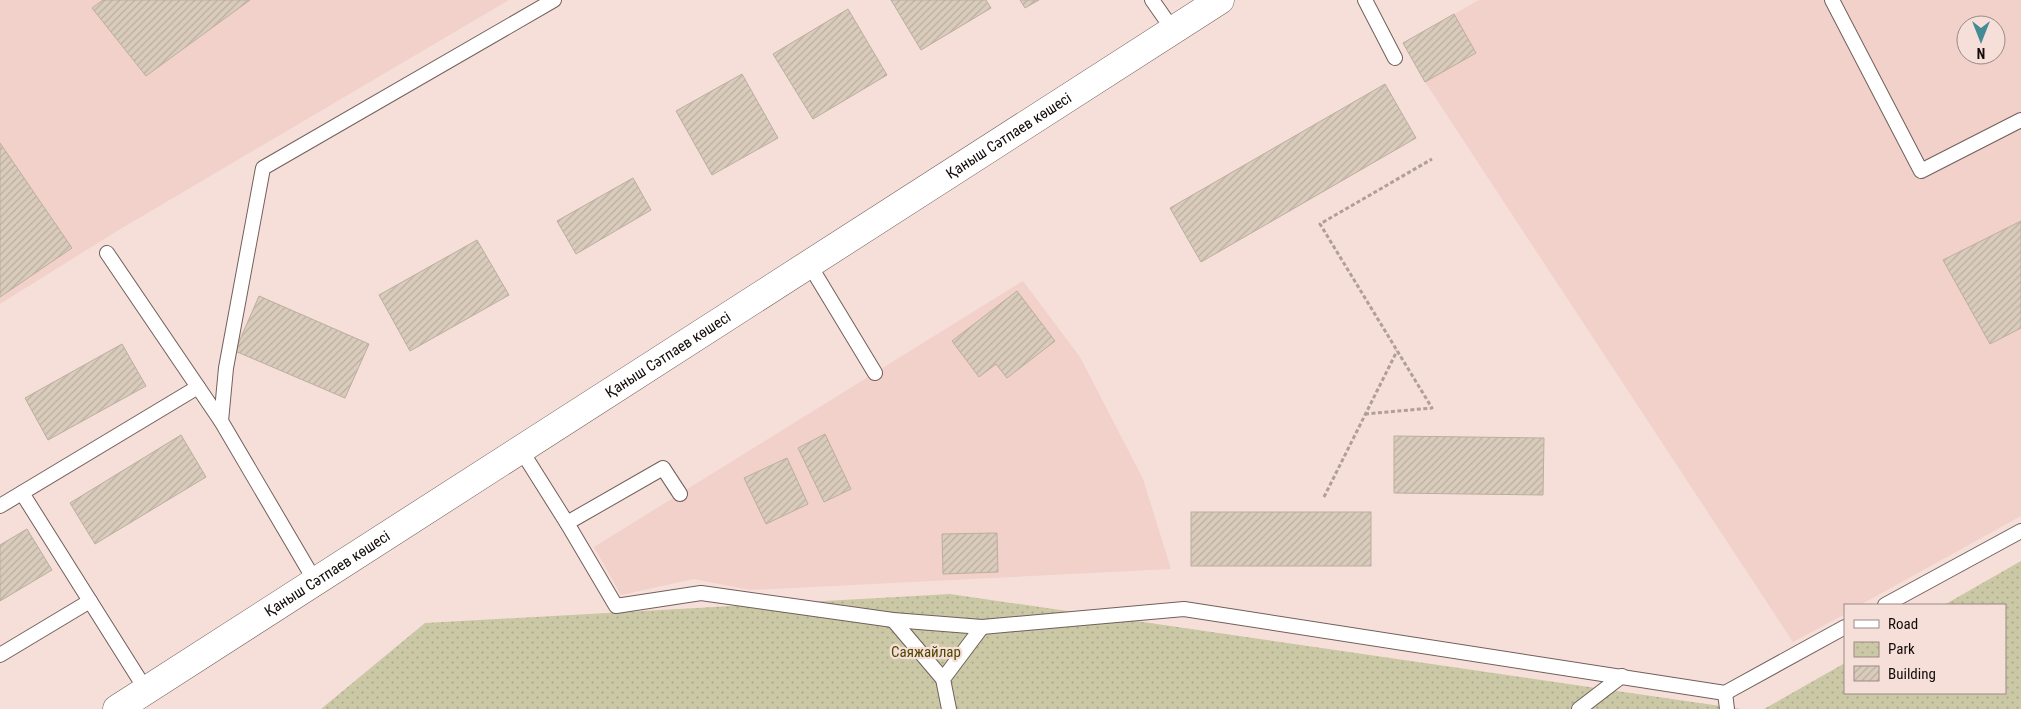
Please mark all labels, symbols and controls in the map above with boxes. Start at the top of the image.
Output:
north arrow [1956,15,2006,65]
text: N [1977,45,1985,61]
street label: Қаныш Сәтпаев көшесі [943,89,1075,183]
street label: Қаныш Сәтпаев көшесі [602,308,734,402]
street label: Қаныш Сәтпаев көшесі [261,527,393,621]
legend [1844,604,2006,694]
text: Road [1888,615,1918,633]
text: Park [1888,640,1915,658]
park label: Саяжайлар [891,643,961,661]
text: Building [1888,665,1936,683]

